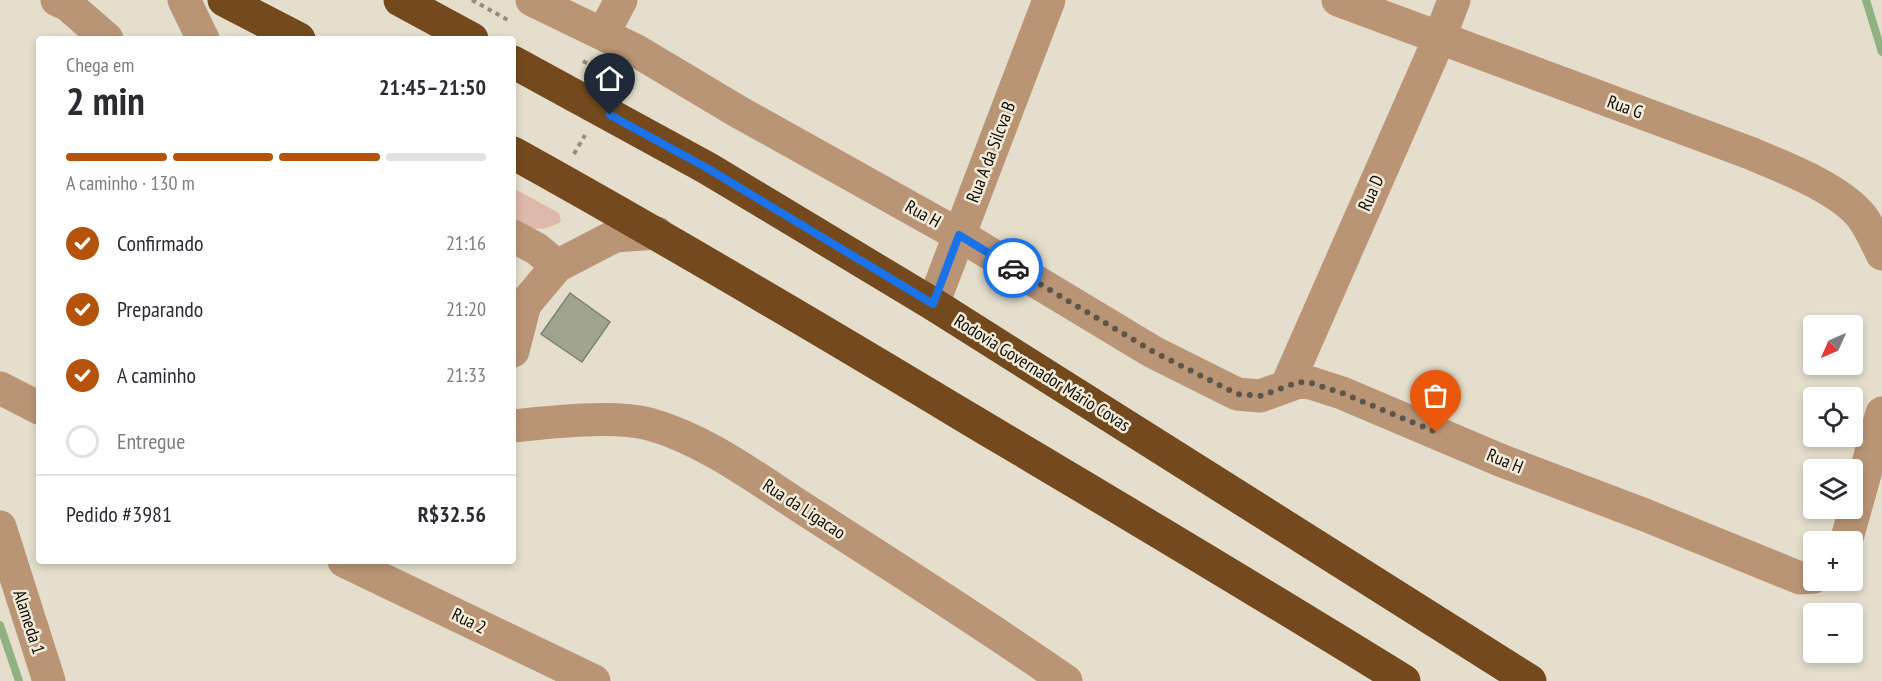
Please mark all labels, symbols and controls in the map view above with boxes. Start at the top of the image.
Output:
text: Chega em [66,52,134,78]
pin [584,53,635,115]
icon: home [593,62,626,95]
text: 21:45–21:50 [379,73,486,101]
text: 2 min [66,75,145,126]
street label: Rua G [1604,90,1646,124]
street label: Rua A da Silcva B [961,98,1020,206]
text: A caminho · 130 m [66,170,195,196]
street label: Rua D [1353,171,1389,214]
street label: Rua H [901,195,945,233]
icon: check [66,227,99,260]
text: Confirmado [117,229,203,257]
text: 21:16 [446,230,486,256]
courier [983,238,1043,298]
icon: car [997,252,1030,285]
icon: check [66,293,99,326]
text: Preparando [117,295,203,323]
text: 21:20 [446,296,486,322]
street label: Rodovia Governador Mário Covas [950,309,1134,436]
north arrow [1803,315,1863,375]
map controls [1803,315,1863,663]
icon: check [66,359,99,392]
text: A caminho [117,361,196,389]
text: 21:33 [446,362,486,388]
pin [1410,370,1461,432]
icon: bag [1419,379,1452,412]
button: locate [1803,387,1863,447]
text: Entregue [117,427,185,455]
street label: Rua H [1484,443,1527,478]
button: layers [1803,459,1863,519]
street label: Rua da Ligacao [759,473,850,544]
text: Pedido #3981 [66,500,172,528]
text: R$32.56 [418,500,486,528]
button: + [1803,531,1863,591]
street label: Alameda 1 [8,587,51,657]
street label: Rua 2 [448,602,490,639]
button: − [1803,603,1863,663]

